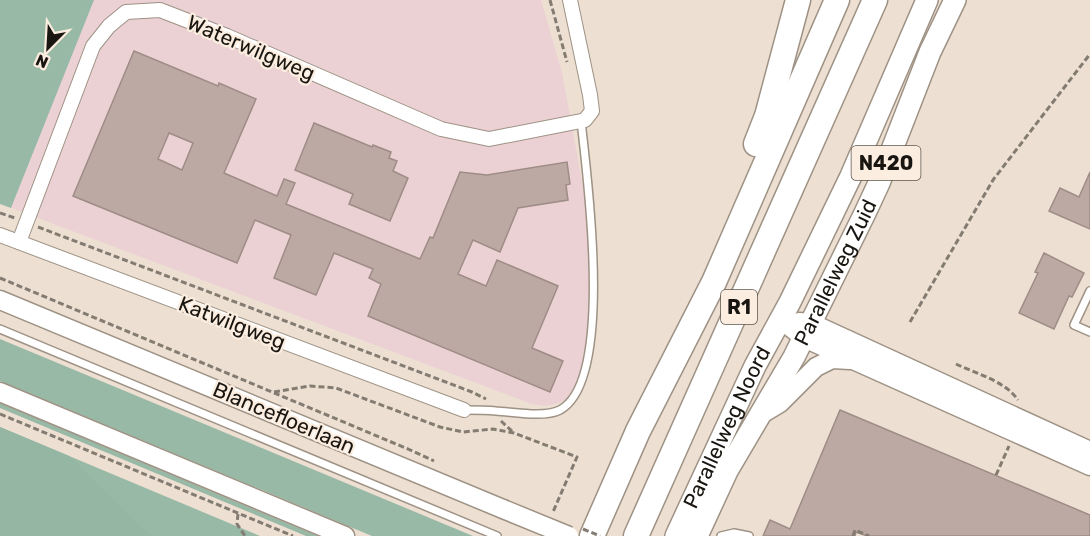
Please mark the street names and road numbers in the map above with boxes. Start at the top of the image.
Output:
street label: Waterwilgweg [184,9,319,86]
road number: N420 [852,146,920,180]
street label: Parallelweg Zuid [789,195,882,350]
road number: R1 [721,290,757,324]
street label: Katwilgweg [175,291,289,354]
street label: Parallelweg Noord [678,342,775,512]
street label: Blancefloerlaan [209,376,359,459]

